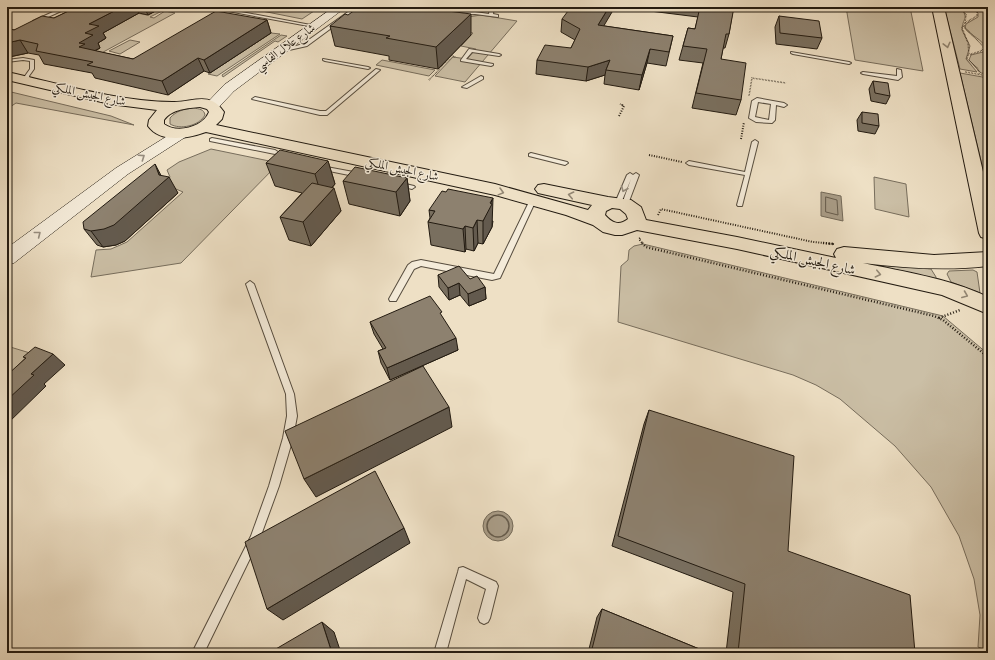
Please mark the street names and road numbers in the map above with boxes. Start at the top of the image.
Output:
street label: شارع علال الفاسي [252,20,320,77]
street label: شارع الجيش الملكي [50,79,127,114]
street label: شارع الجيش الملكي [363,154,440,189]
street label: شارع الجيش الملكي [767,242,857,283]

